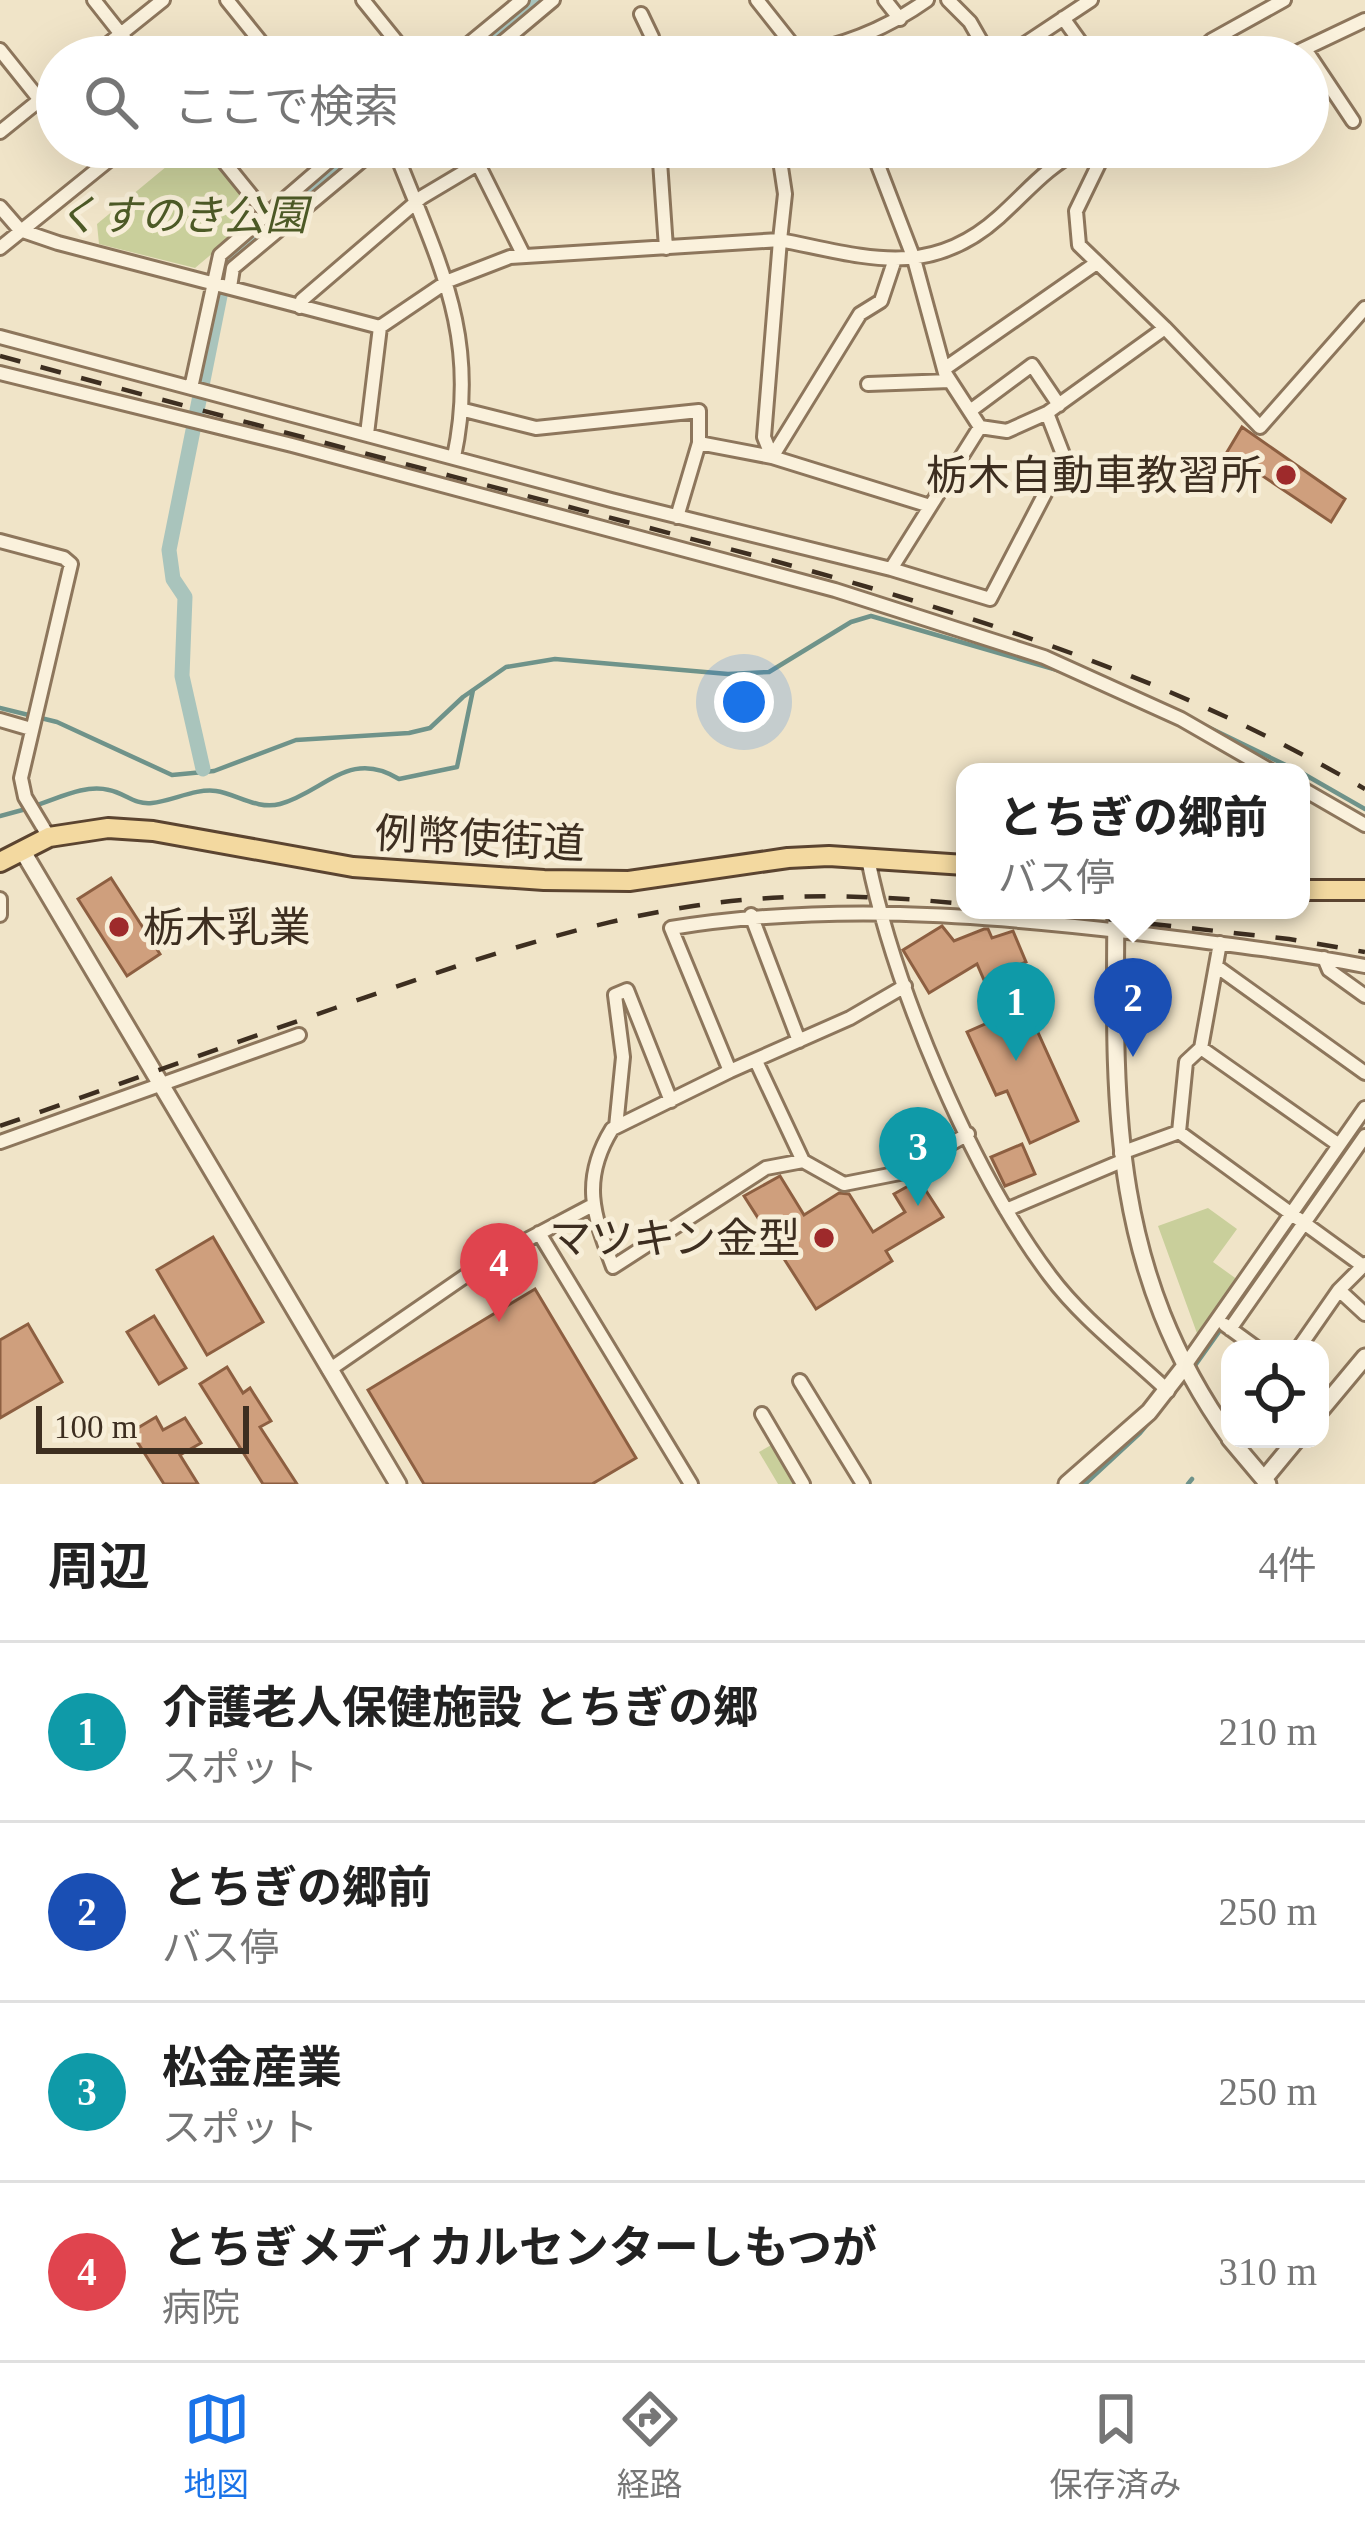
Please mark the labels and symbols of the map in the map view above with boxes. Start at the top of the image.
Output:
park label: くすのき公園 [57,193,312,239]
place label: 栃木自動車教習所 [926,453,1262,499]
marker: 栃木自動車教習所 [1273,462,1299,488]
your location [714,672,774,732]
street label: 例幣使街道 [374,811,586,867]
place label: 栃木乳業 [143,905,311,951]
marker: 栃木乳業 [106,914,132,940]
pin: 2 [1094,958,1172,1057]
pin: 1 [977,962,1055,1061]
pin: 3 [879,1107,957,1206]
place label: マツキン金型 [549,1216,800,1262]
pin: 4 [460,1223,538,1322]
marker: マツキン金型 [811,1225,837,1251]
scale bar [36,1400,249,1453]

